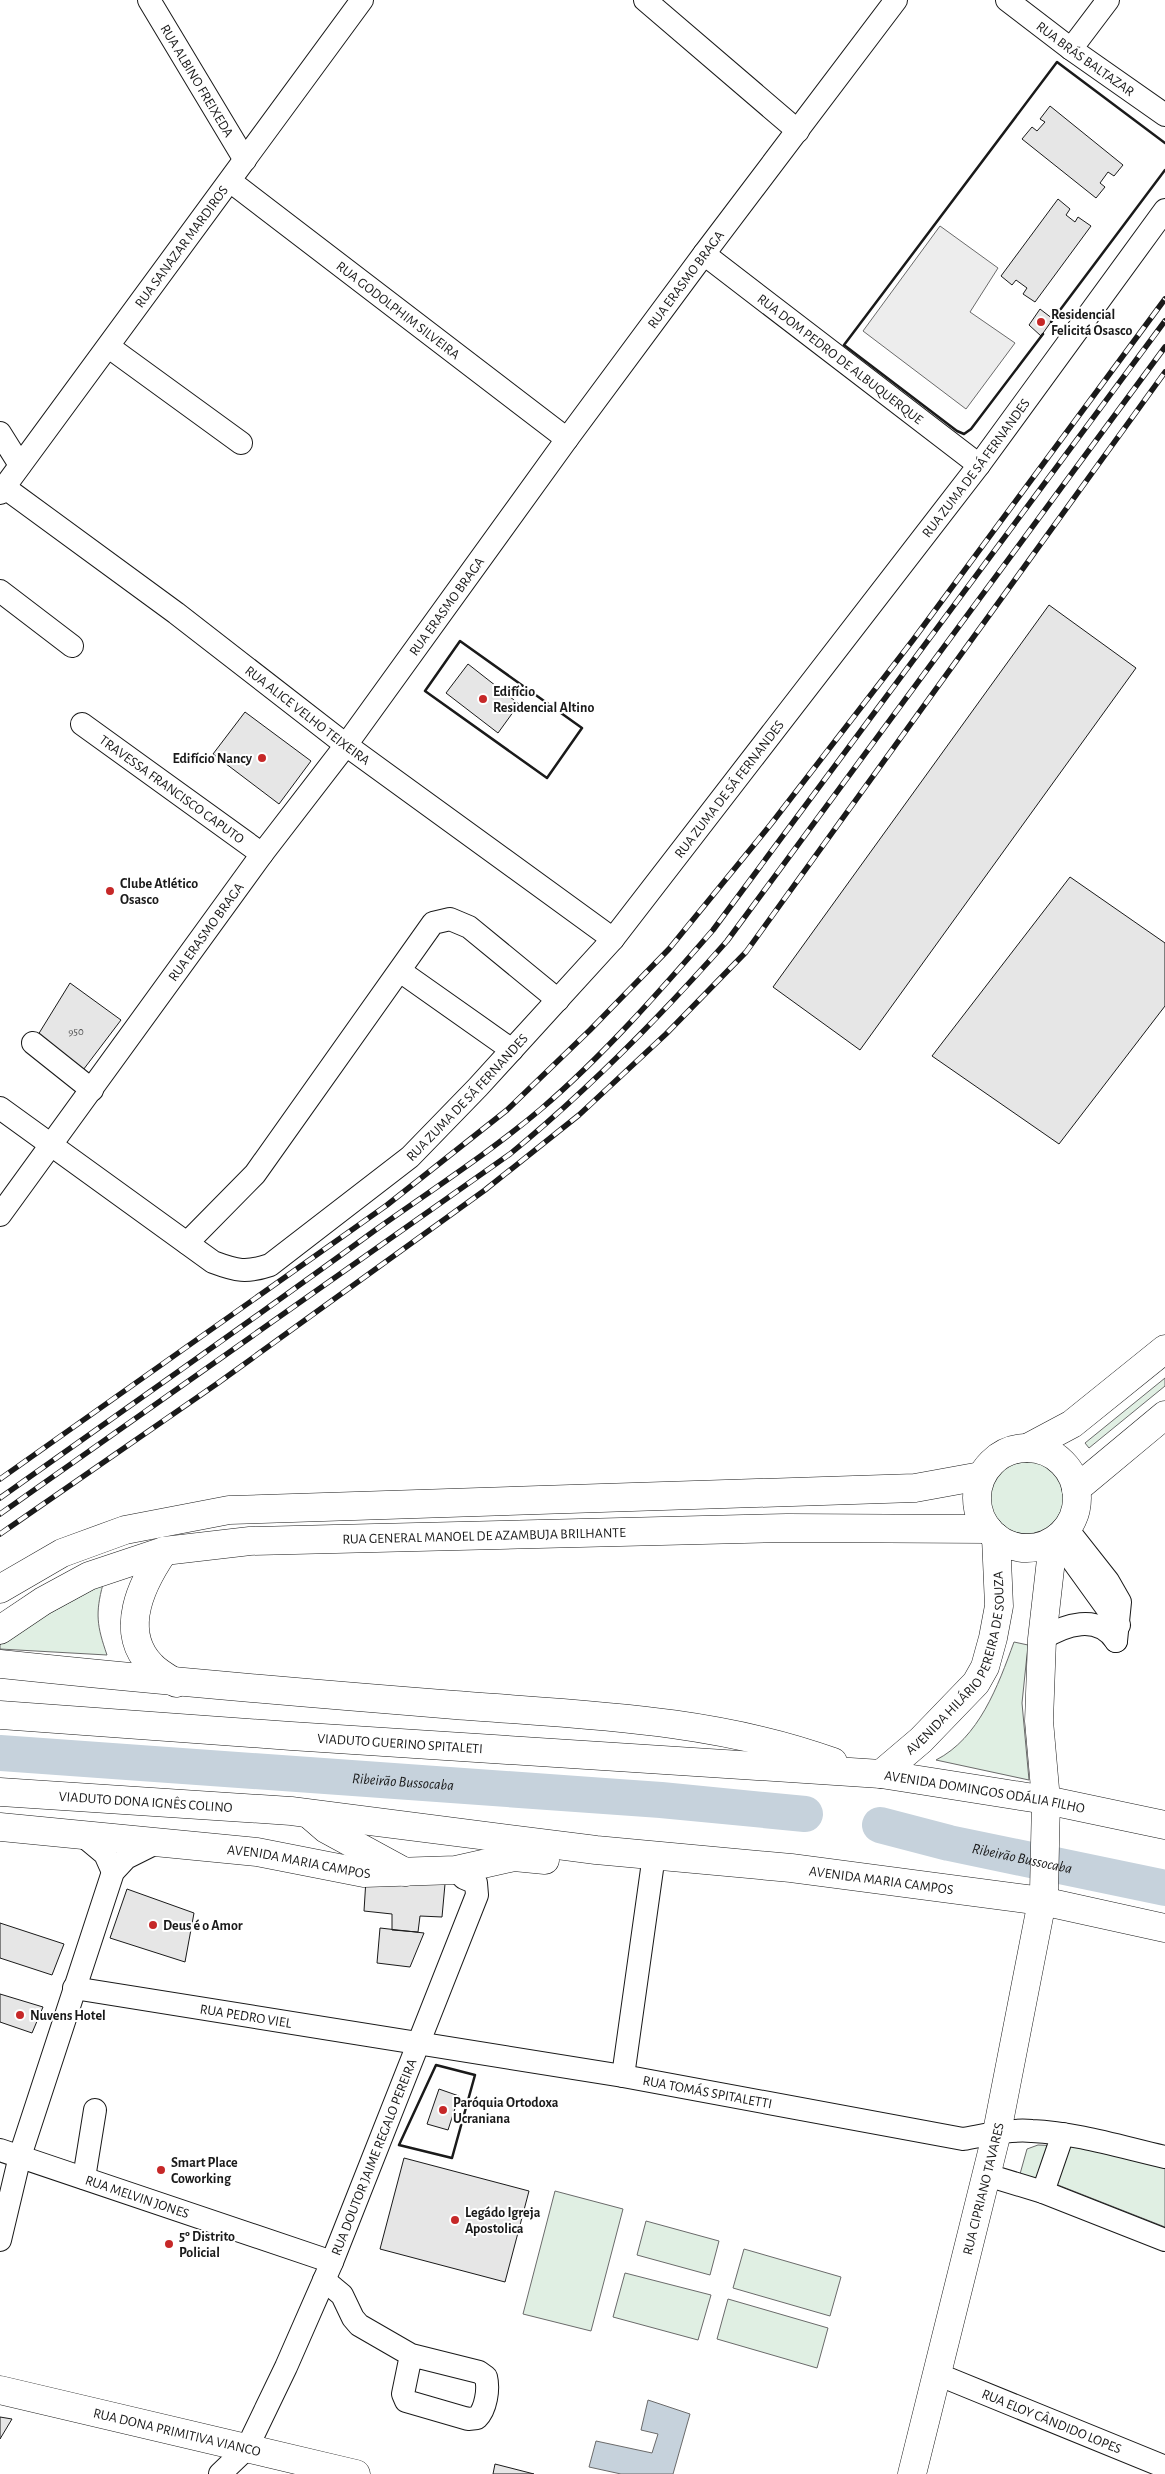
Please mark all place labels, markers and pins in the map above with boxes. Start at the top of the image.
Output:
place label: Residencial Felicitá Osasco [1051,308,1132,338]
marker: Residencial Felicitá Osasco [1035,316,1047,328]
place label: Edifício Residencial Altino [493,685,594,715]
marker: Edifício Residencial Altino [477,693,489,705]
place label: Edifício Nancy [173,752,253,766]
marker: Edifício Nancy [256,752,268,764]
place label: Clube Atlético Osasco [120,877,198,907]
marker: Clube Atlético Osasco [104,885,116,897]
marker: Deus é o Amor [147,1919,159,1931]
place label: Deus é o Amor [163,1919,243,1933]
marker: Nuvens Hotel [14,2009,26,2021]
place label: Nuvens Hotel [30,2009,106,2023]
place label: Paróquia Ortodoxa Ucraniana [453,2096,559,2126]
marker: Paróquia Ortodoxa Ucraniana [437,2104,449,2116]
place label: Smart Place Coworking [171,2156,238,2186]
marker: Smart Place Coworking [155,2164,167,2176]
place label: Legádo Igreja Apostolica [465,2206,541,2236]
marker: Legádo Igreja Apostolica [449,2214,461,2226]
place label: 5º Distrito Policial [179,2230,235,2260]
marker: 5º Distrito Policial [163,2238,175,2250]

